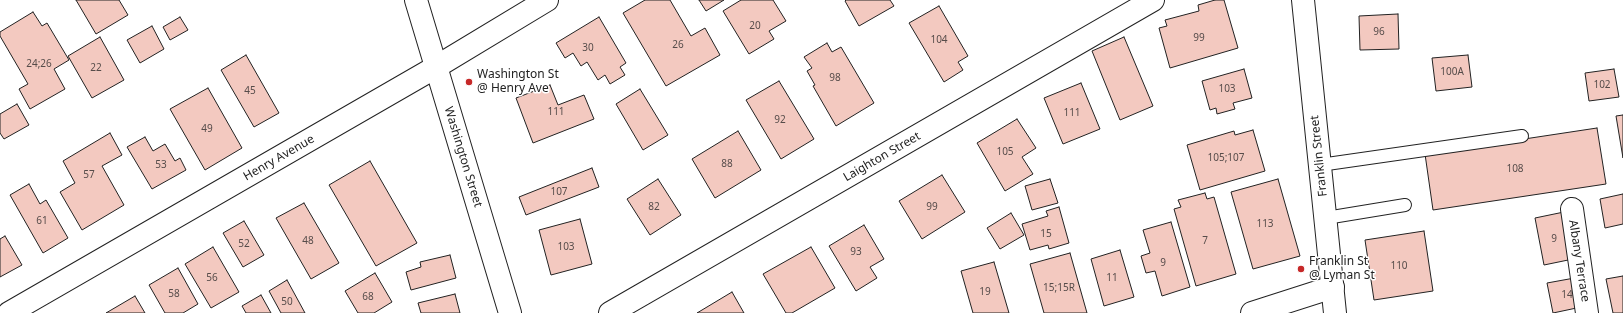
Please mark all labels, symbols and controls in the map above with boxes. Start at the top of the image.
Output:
house number: 20 [749,20,761,32]
house number: 96 [1373,26,1385,38]
house number: 99 [1193,32,1205,44]
house number: 104 [930,34,948,46]
house number: 26 [672,39,684,51]
house number: 30 [582,42,594,54]
house number: 24;26 [26,58,52,70]
house number: 22 [90,62,102,74]
house number: 100A [1440,66,1464,78]
place label: Washington St @ Henry Ave [477,68,559,96]
house number: 98 [829,72,841,84]
marker: Washington St @ Henry Ave [464,77,474,87]
house number: 102 [1593,79,1611,91]
house number: 103 [1218,83,1236,95]
house number: 45 [244,85,256,97]
street label: Washington Street [441,105,485,209]
house number: 111 [547,106,565,118]
house number: 111 [1063,107,1081,119]
house number: 92 [774,114,786,126]
street label: Franklin Street [1308,115,1330,197]
house number: 49 [201,123,213,135]
street label: Laighton Street [841,129,923,185]
street label: Henry Avenue [241,132,317,184]
house number: 105 [996,146,1014,158]
house number: 105;107 [1208,152,1244,164]
house number: 88 [721,158,733,170]
house number: 53 [155,159,167,171]
house number: 108 [1506,163,1524,175]
house number: 57 [83,169,95,181]
house number: 107 [550,186,568,198]
house number: 82 [648,201,660,213]
house number: 99 [926,201,938,213]
house number: 61 [36,215,48,227]
house number: 113 [1256,218,1274,230]
street label: Albany Terrace [1565,219,1593,303]
house number: 15 [1040,228,1052,240]
house number: 9 [1551,233,1557,245]
house number: 48 [302,235,314,247]
house number: 7 [1202,235,1208,247]
house number: 52 [238,238,250,250]
house number: 103 [557,241,575,253]
house number: 93 [850,246,862,258]
place label: Franklin St @ Lyman St [1309,255,1375,283]
house number: 9 [1160,257,1166,269]
house number: 110 [1390,260,1408,272]
marker: Franklin St @ Lyman St [1296,264,1306,274]
house number: 56 [206,272,218,284]
house number: 11 [1106,272,1118,284]
house number: 15;15R [1043,282,1075,294]
house number: 19 [979,286,991,298]
house number: 58 [168,288,180,300]
house number: 14 [1561,289,1573,301]
house number: 68 [362,291,374,303]
house number: 50 [281,296,293,308]

